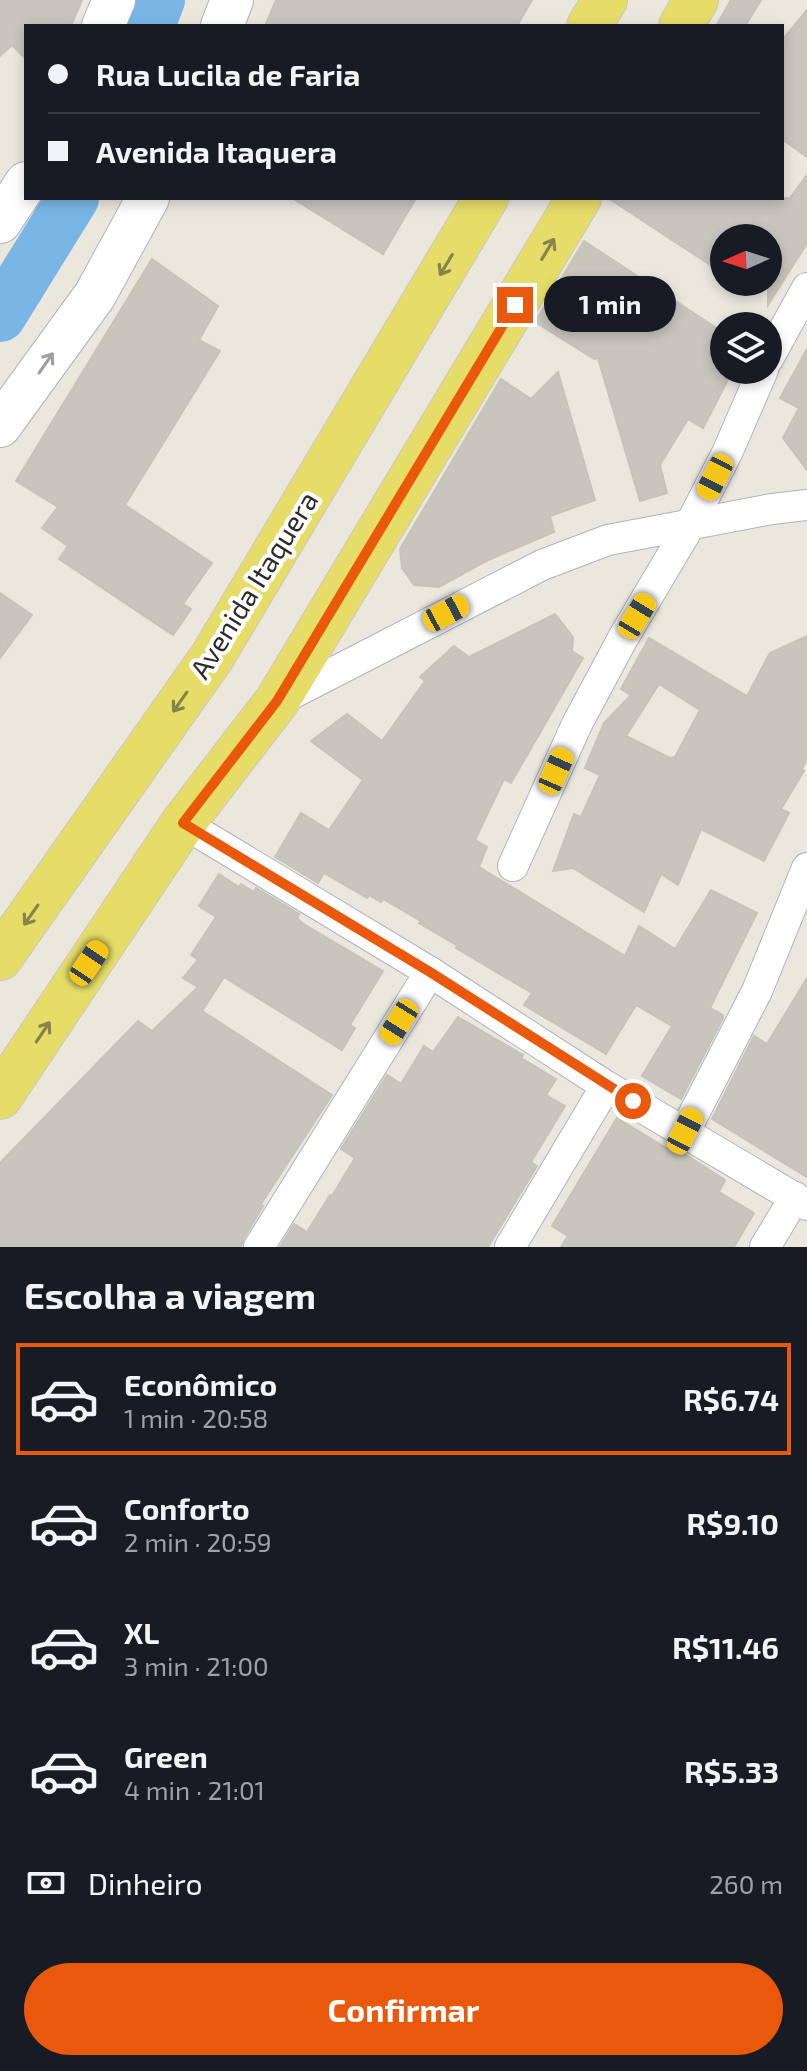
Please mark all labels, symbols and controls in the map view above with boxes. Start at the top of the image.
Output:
text: Rua Lucila de Faria [96,56,360,92]
text: Avenida Itaquera [96,133,337,169]
north arrow [710,224,782,296]
map controls [710,224,782,384]
one-way arrow [540,238,556,261]
one-way arrow [438,253,454,276]
callout: 1 min [543,277,675,333]
route end [497,287,533,323]
text: 1 min [579,288,641,319]
button: layers [710,312,782,384]
one-way arrow [38,353,54,375]
car [693,450,737,504]
street label: Avenida Itaquera [182,485,324,684]
car [614,589,660,643]
car [419,591,473,635]
one-way arrow [172,691,188,713]
car [535,744,577,798]
one-way arrow [22,903,39,925]
car [66,936,112,990]
car [376,995,422,1049]
one-way arrow [35,1021,52,1043]
route start [615,1083,651,1119]
car [663,1104,707,1158]
text: Escolha a viagem [24,1273,316,1316]
icon: car [28,1363,100,1435]
text: Econômico [124,1366,277,1402]
text: R$6.74 [683,1381,779,1417]
text: 1 min · 20:58 [124,1402,268,1433]
icon: car [28,1487,100,1559]
text: Conforto [124,1490,250,1526]
text: R$9.10 [687,1505,779,1541]
text: 2 min · 20:59 [124,1526,272,1557]
icon: car [28,1611,100,1683]
text: XL [124,1614,159,1650]
text: R$11.46 [672,1629,779,1665]
text: 3 min · 21:00 [124,1650,269,1681]
icon: car [28,1735,100,1807]
text: Green [124,1738,208,1774]
text: R$5.33 [684,1753,779,1789]
text: 4 min · 21:01 [124,1774,265,1805]
icon: cash [24,1861,68,1905]
text: Dinheiro [88,1865,202,1901]
text: 260 m [709,1868,783,1899]
button: Confirmar [24,1963,783,2055]

